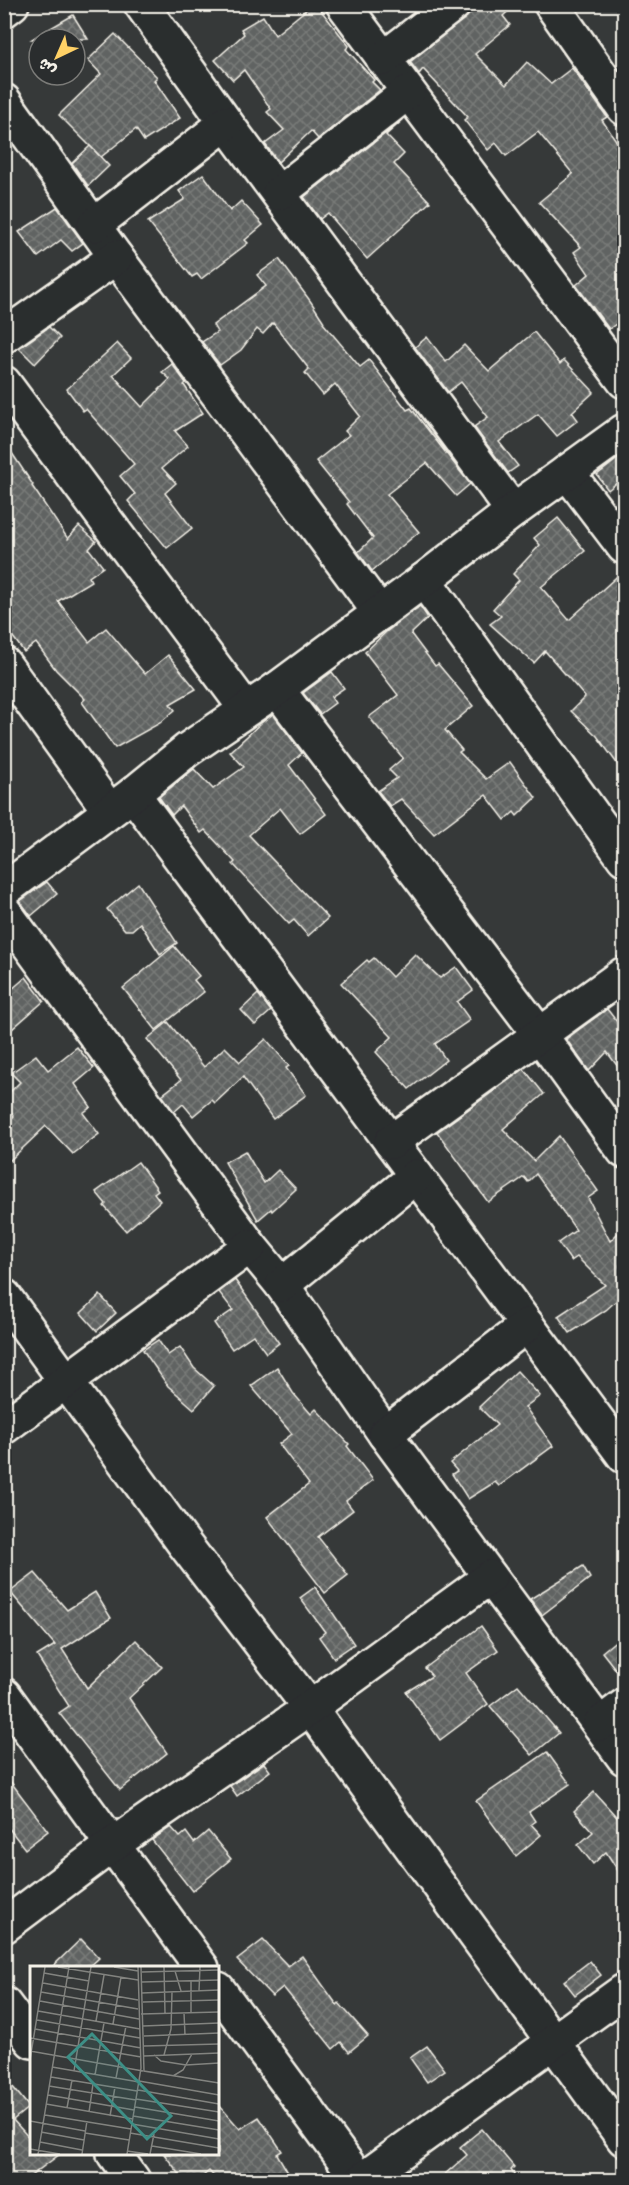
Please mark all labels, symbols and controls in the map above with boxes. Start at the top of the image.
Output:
north arrow [27,27,87,87]
text: ش [34,53,61,80]
inset map [30,1966,219,2155]

